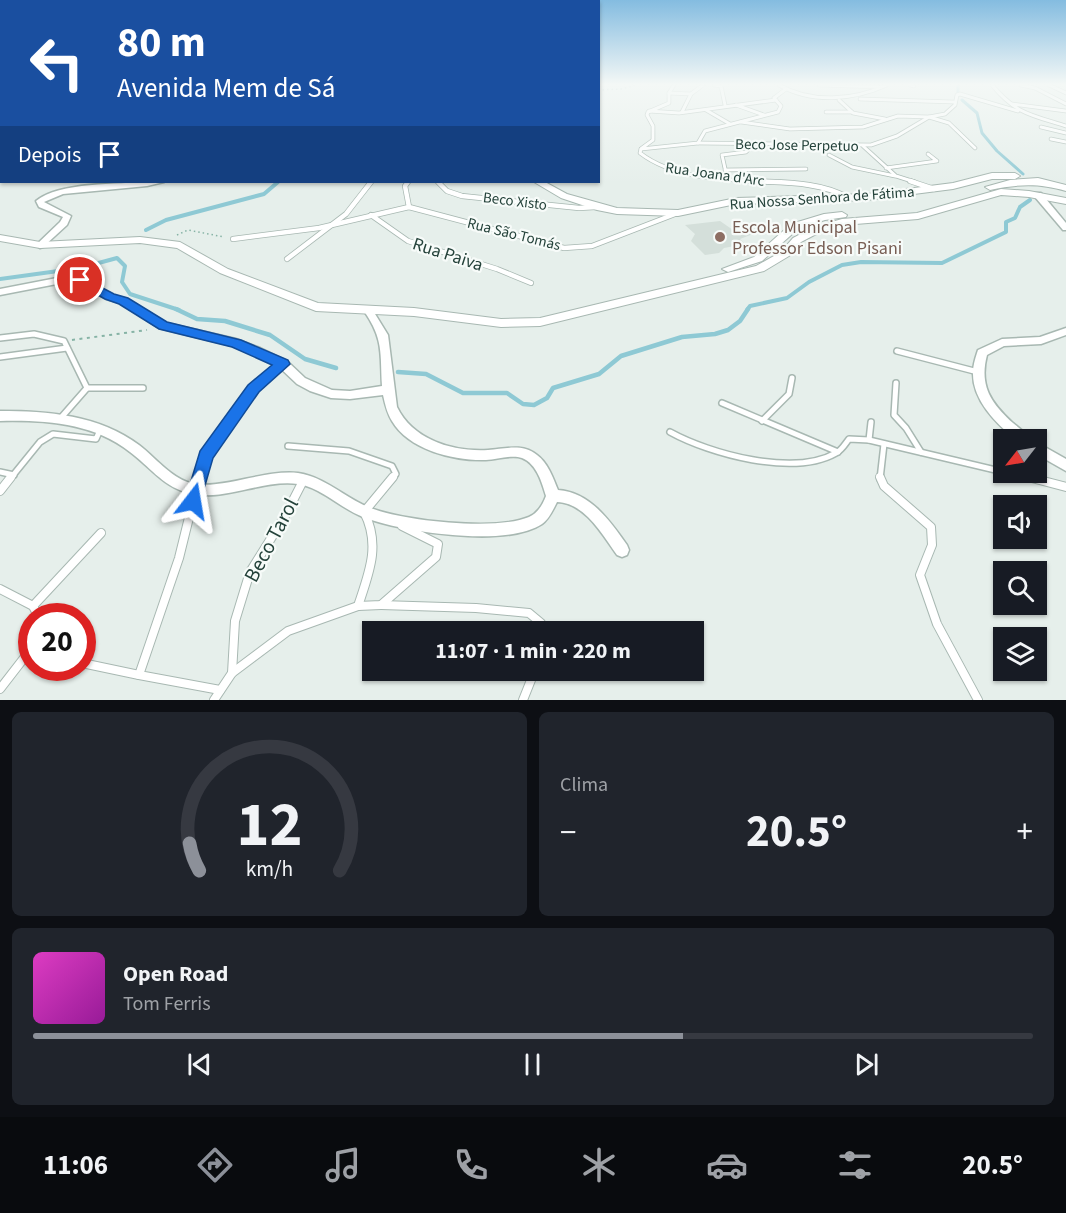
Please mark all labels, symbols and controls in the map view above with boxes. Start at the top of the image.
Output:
text: 80 m [117,13,206,73]
icon: left [18,24,96,102]
text: Avenida Mem de Sá [117,69,335,108]
street label: Beco Jose Perpetuo [735,134,859,157]
icon: arrive [93,138,126,171]
text: Depois [18,139,81,171]
street label: Rua Joana d'Arc [664,157,766,192]
street label: Rua Nossa Senhora de Fátima [729,182,915,215]
street label: Beco Xisto [482,187,548,216]
street label: Rua São Tomás [465,213,563,256]
place label: Escola Municipal Professor Edson Pisani [732,215,902,261]
marker: Escola Municipal Professor Edson Pisani [713,230,727,244]
street label: Rua Paiva [409,231,486,278]
pin [54,254,105,305]
icon: arrive [63,263,96,296]
north arrow [993,429,1047,483]
map controls [993,429,1047,681]
position arrow [161,469,225,533]
street label: Beco Tarol [236,493,306,587]
button: sound [993,495,1047,549]
button: search [993,561,1047,615]
speed limit sign: 20 [18,603,96,681]
button: layers [993,627,1047,681]
text: 11:07 · 1 min · 220 m [435,635,631,667]
text: Clima [560,771,608,799]
text: 12 [237,781,302,870]
text: 20.5° [746,800,847,864]
text: − [560,809,576,856]
text: + [1017,809,1033,856]
text: km/h [246,854,293,885]
text: Open Road [123,958,228,990]
text: Tom Ferris [123,990,211,1018]
icon: previous [183,1048,216,1081]
icon: pause [516,1048,549,1081]
icon: next [850,1048,883,1081]
icon: directions [194,1144,236,1186]
icon: music [322,1144,364,1186]
icon: phone [450,1144,492,1186]
icon: climate [578,1144,620,1186]
icon: car [706,1144,748,1186]
icon: filters [834,1144,876,1186]
text: 11:06 [43,1146,108,1185]
text: 20.5° [962,1146,1023,1185]

